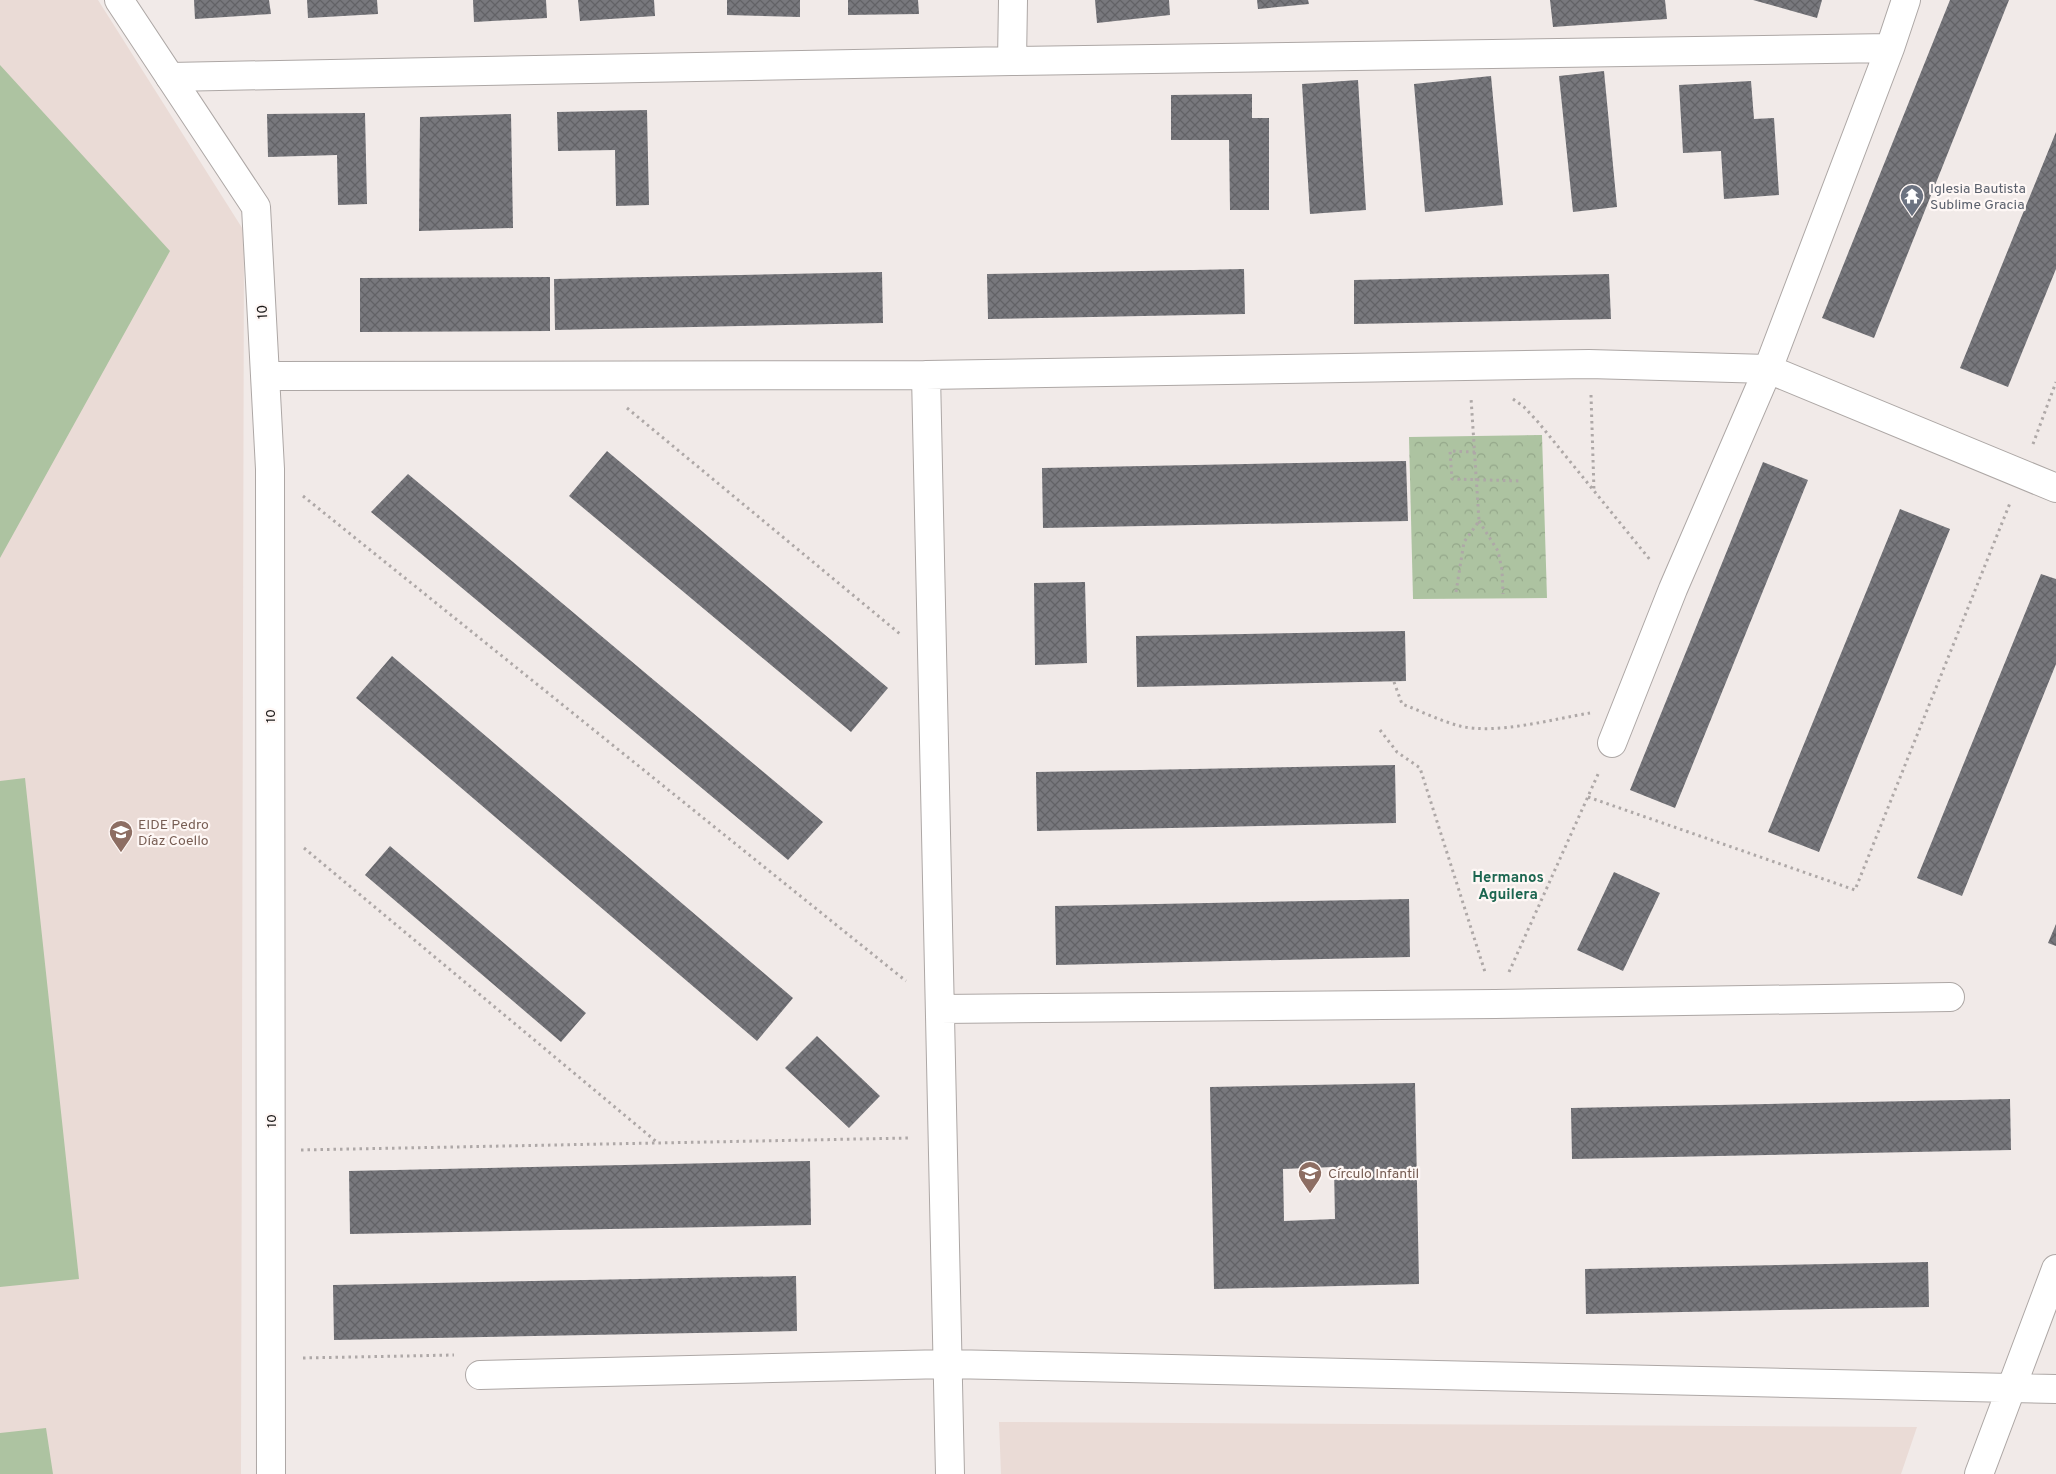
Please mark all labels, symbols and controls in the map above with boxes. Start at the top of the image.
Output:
place label: Iglesia Bautista Sublime Gracia [1930,181,2026,214]
temple icon: Iglesia Bautista Sublime Gracia [1899,183,1925,217]
street label: 10 [255,304,272,319]
street label: 10 [263,709,280,723]
place label: EIDE Pedro Díaz Coello [138,817,209,850]
school or university icon: EIDE Pedro Díaz Coello [108,819,134,853]
district label: Hermanos Aguilera [1472,869,1544,905]
street label: 10 [264,1114,281,1128]
school or university icon: Círculo Infantil [1297,1160,1323,1194]
place label: Círculo Infantil [1328,1166,1419,1183]

